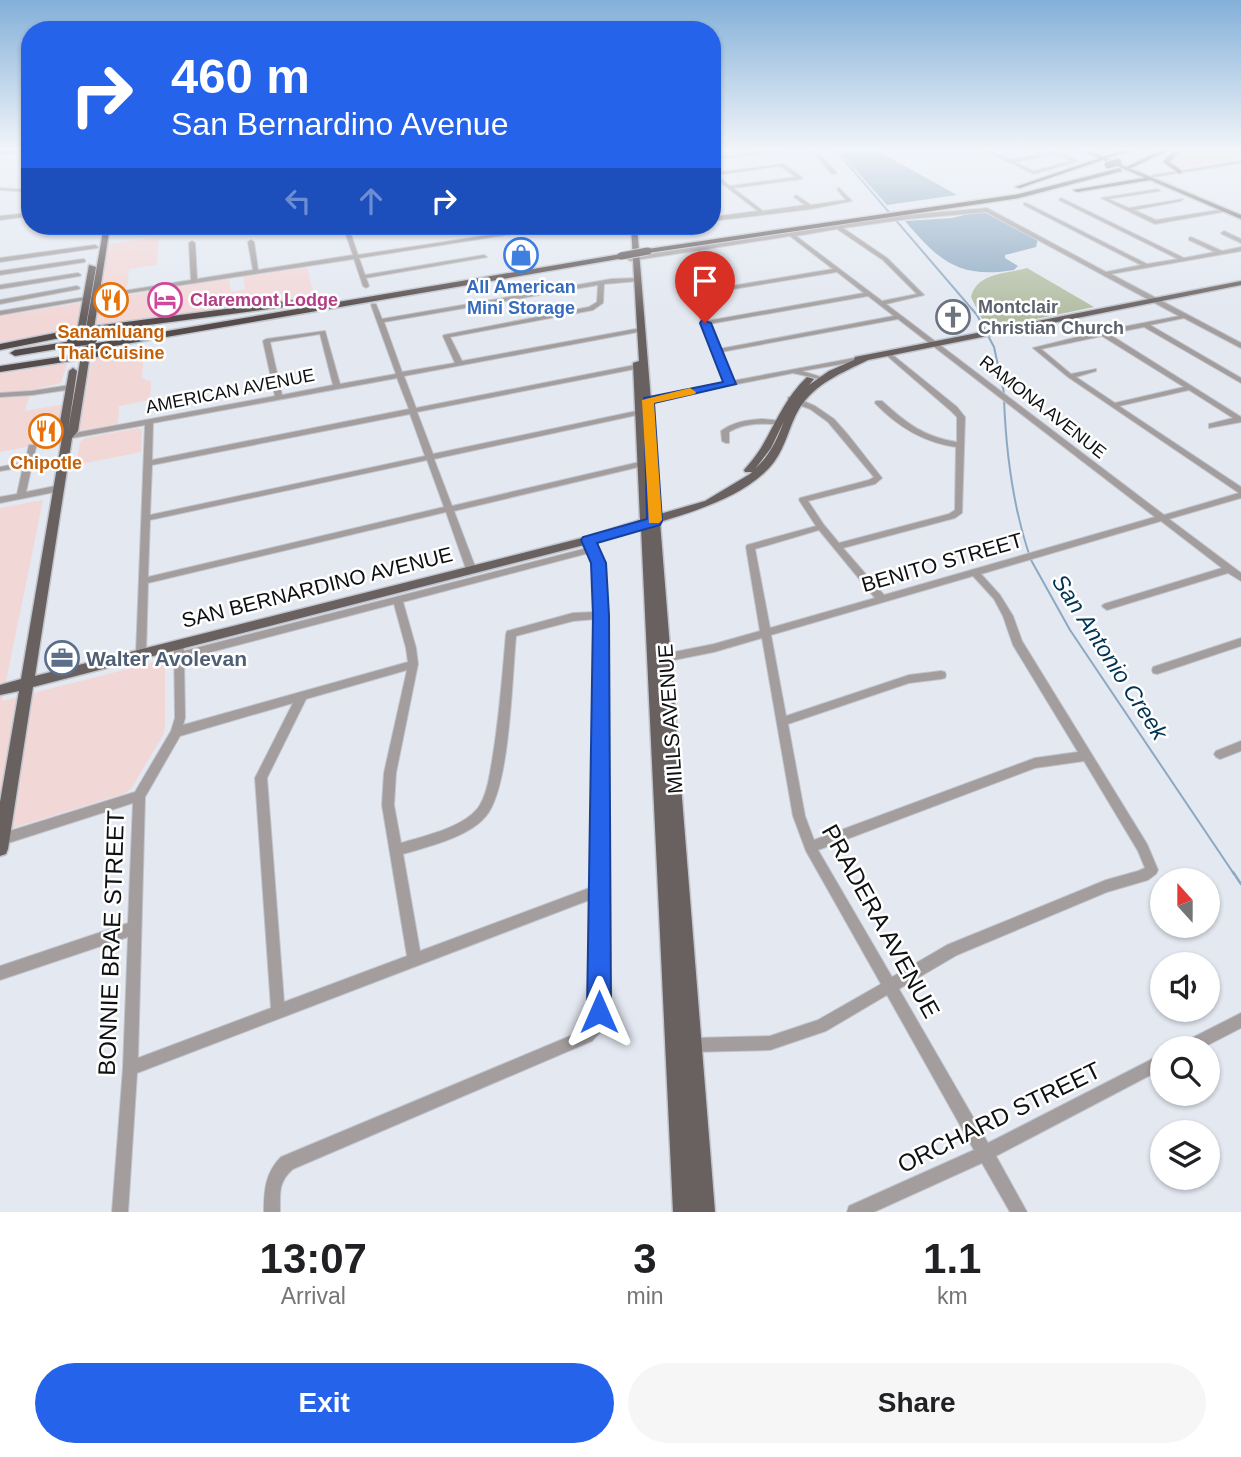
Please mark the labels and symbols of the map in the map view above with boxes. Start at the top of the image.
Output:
shop icon: All American Mini Storage [502,236,540,274]
pin [675,251,735,323]
place label: All American Mini Storage [466,277,576,318]
restaurant icon: Sanamluang Thai Cuisine [92,281,130,319]
hotel icon: Claremont Lodge [146,281,184,319]
place label: Claremont Lodge [190,290,338,310]
place label: Montclair Christian Church [978,297,1124,338]
church icon: Montclair Christian Church [934,298,972,336]
place label: Sanamluang Thai Cuisine [57,322,165,363]
street label: RAMONA AVENUE [976,351,1110,463]
street label: AMERICAN AVENUE [144,365,316,417]
restaurant icon: Chipotle [27,412,65,450]
place label: Chipotle [10,453,82,473]
street label: BENITO STREET [859,528,1025,596]
street label: SAN BERNARDINO AVENUE [179,542,455,632]
water label: San Antonio Creek [1047,569,1174,746]
office icon: Walter Avolevan [43,639,81,677]
street label: MILLS AVENUE [653,643,687,795]
place label: Walter Avolevan [86,647,247,670]
street label: BONNIE BRAE STREET [93,810,129,1076]
street label: PRADERA AVENUE [817,820,945,1022]
north arrow [1150,868,1220,938]
position arrow [562,975,636,1049]
street label: ORCHARD STREET [893,1056,1105,1178]

